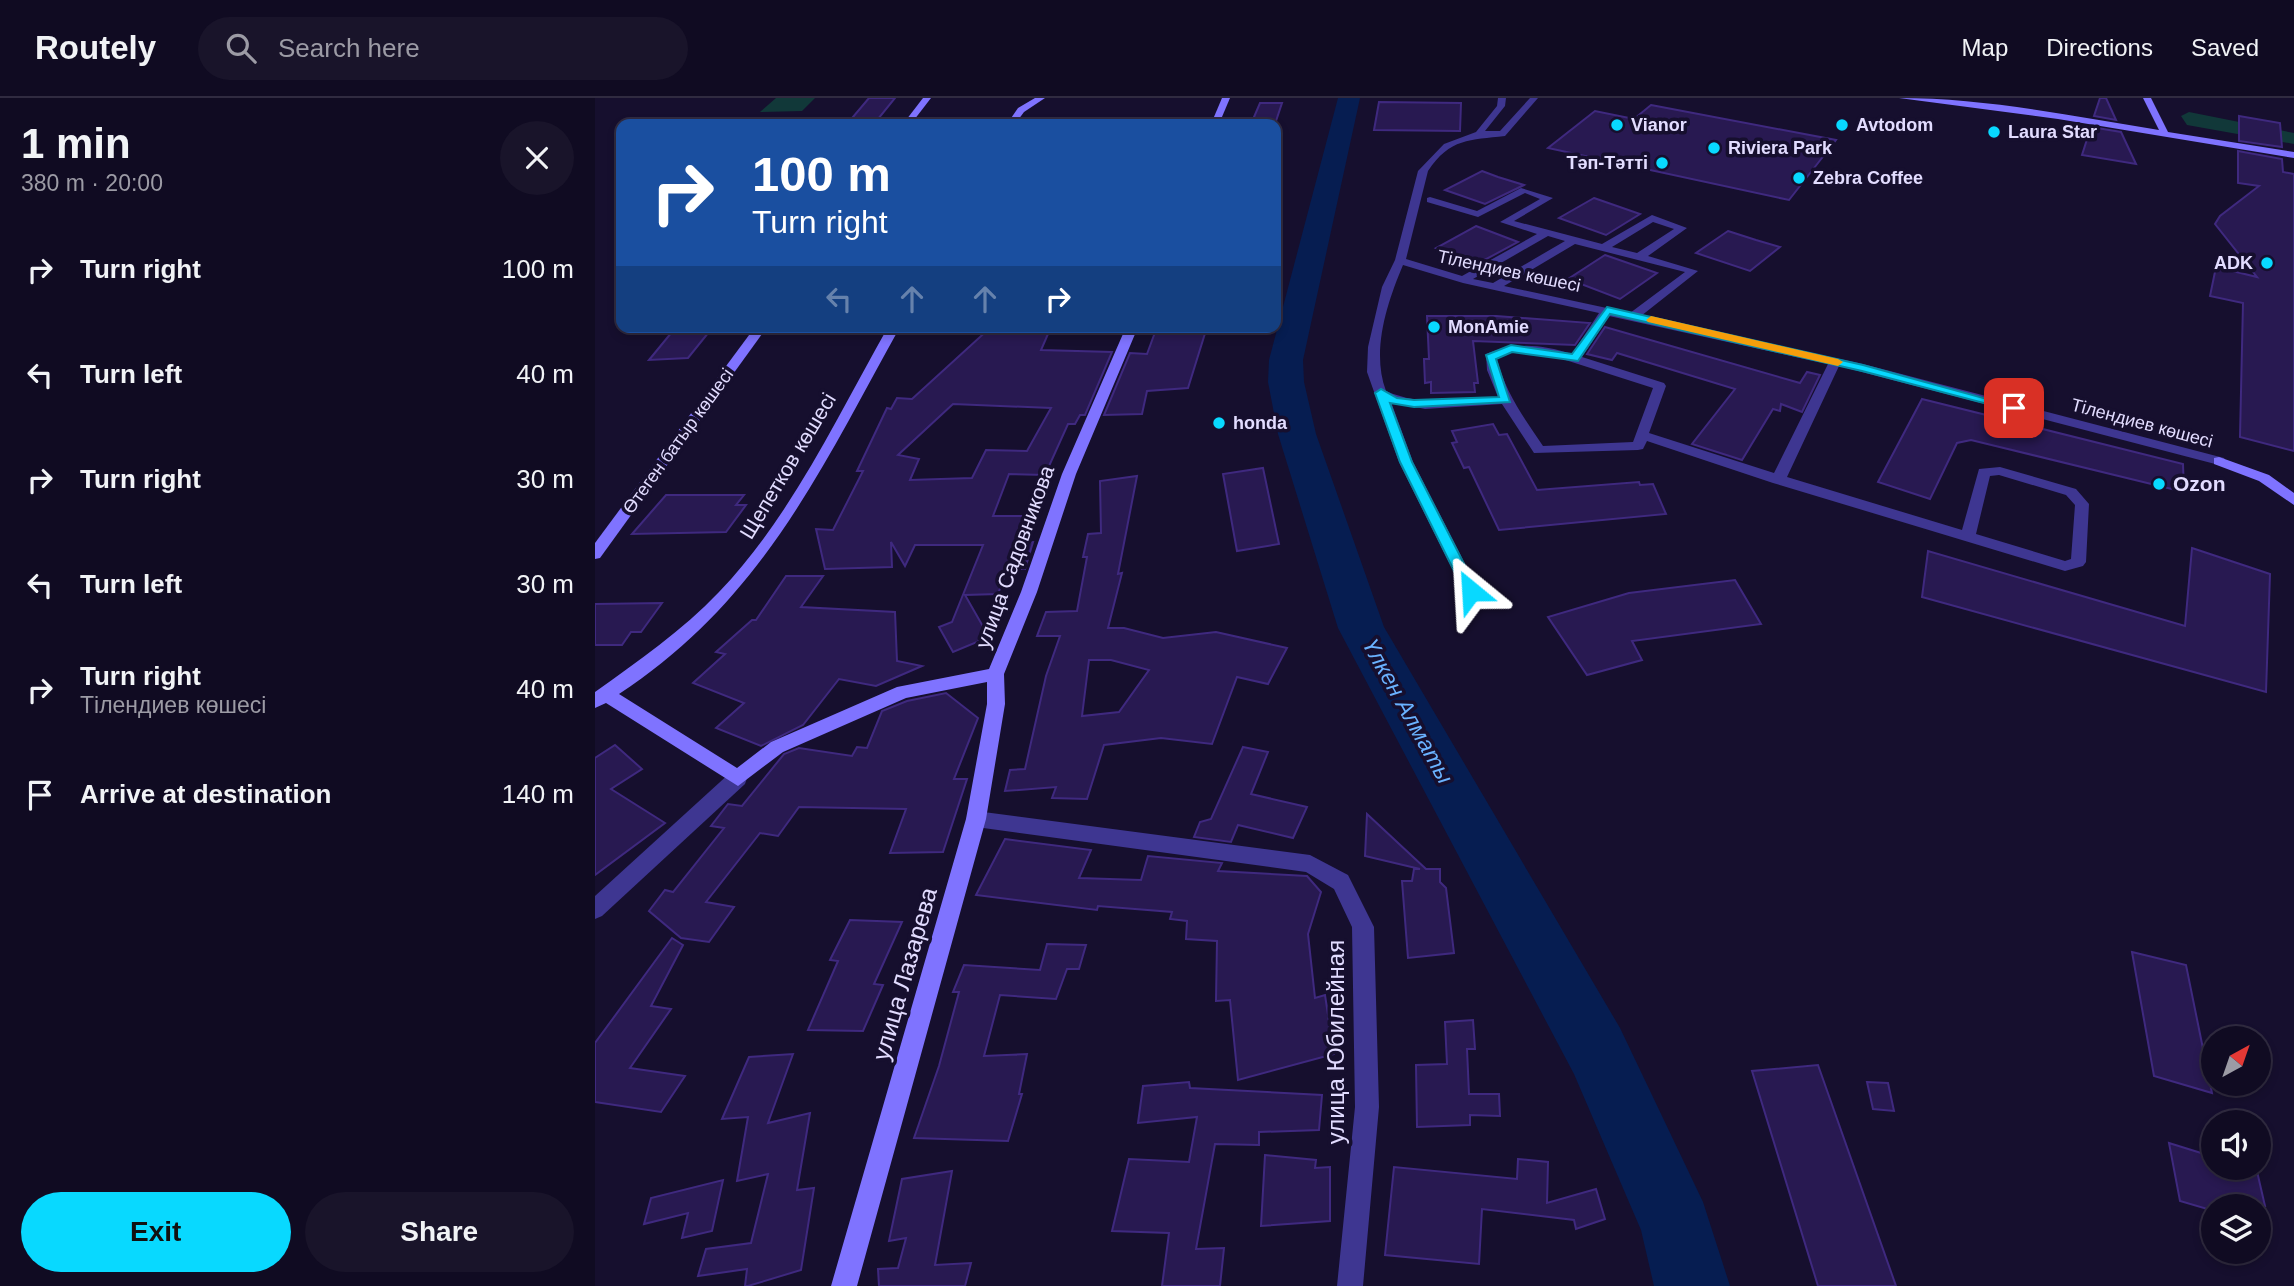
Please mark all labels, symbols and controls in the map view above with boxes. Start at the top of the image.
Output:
search box [198,17,688,80]
text: Routely [35,29,156,66]
icon: search [222,29,260,67]
text: Search here [278,33,420,63]
text: Map [1962,34,2008,61]
text: Directions [2046,34,2153,61]
text: Saved [2191,34,2259,61]
place label: Vianor [1631,115,1687,135]
place label: Avtodom [1856,115,1933,135]
marker: Vianor [1609,117,1625,133]
marker: Avtodom [1834,117,1850,133]
text: 1 min [21,120,131,167]
button: close [500,121,574,195]
place label: Laura Star [2008,122,2097,142]
marker: Laura Star [1986,124,2002,140]
place label: Riviera Park [1728,138,1833,158]
marker: Riviera Park [1706,140,1722,156]
icon: right [637,147,728,238]
text: 100 m [752,147,891,201]
place label: Тәп-Тәтті [1566,153,1648,173]
marker: Тәп-Тәтті [1654,155,1670,171]
place label: Zebra Coffee [1813,168,1923,188]
text: 380 m · 20:00 [21,170,163,196]
marker: Zebra Coffee [1791,170,1807,186]
text: Turn right [752,204,888,240]
street label: Тілендиев көшесі [1436,246,1582,296]
icon: right [21,251,59,289]
place label: ADK [2214,253,2253,273]
text: Turn right [80,254,201,284]
text: 100 m [502,254,574,284]
marker: ADK [2259,255,2275,271]
icon: left [820,280,858,318]
icon: ahead [893,280,931,318]
icon: ahead [966,280,1004,318]
icon: right [1039,280,1077,318]
place label: MonAmie [1448,317,1529,337]
marker: MonAmie [1426,319,1442,335]
icon: left [21,356,59,394]
text: Turn left [80,359,182,389]
text: 40 m [516,359,574,389]
street label: Өтеген батыр көшесі [619,365,737,517]
pin [1984,378,2044,438]
street label: Щепетков көшесі [735,389,840,543]
icon: arrive [1995,389,2033,427]
street label: Тілендиев көшесі [2069,394,2215,452]
place label: honda [1233,413,1288,433]
marker: honda [1211,415,1227,431]
icon: right [21,461,59,499]
street label: улица Садовникова [971,462,1058,651]
text: Turn right [80,464,201,494]
text: 30 m [516,464,574,494]
place label: Ozon [2173,472,2226,495]
marker: Ozon [2151,476,2167,492]
position arrow [1434,554,1508,628]
icon: left [21,566,59,604]
text: Turn left [80,569,182,599]
text: 30 m [516,569,574,599]
water label: Үлкен Алматы [1358,634,1459,788]
text: Turn right [80,661,201,691]
icon: right [21,671,59,709]
text: 40 m [516,674,574,704]
text: Тілендиев көшесі [80,692,266,718]
icon: arrive [21,776,59,814]
text: Arrive at destination [80,779,331,809]
text: 140 m [502,779,574,809]
street label: улица Лазарева [867,884,942,1063]
street label: улица Юбилейная [1322,940,1349,1144]
north arrow [2201,1026,2271,1096]
map controls [2201,1026,2271,1264]
button: sound [2201,1110,2271,1180]
button: Exit [21,1192,291,1272]
button: Share [305,1192,574,1272]
button: layers [2201,1194,2271,1264]

